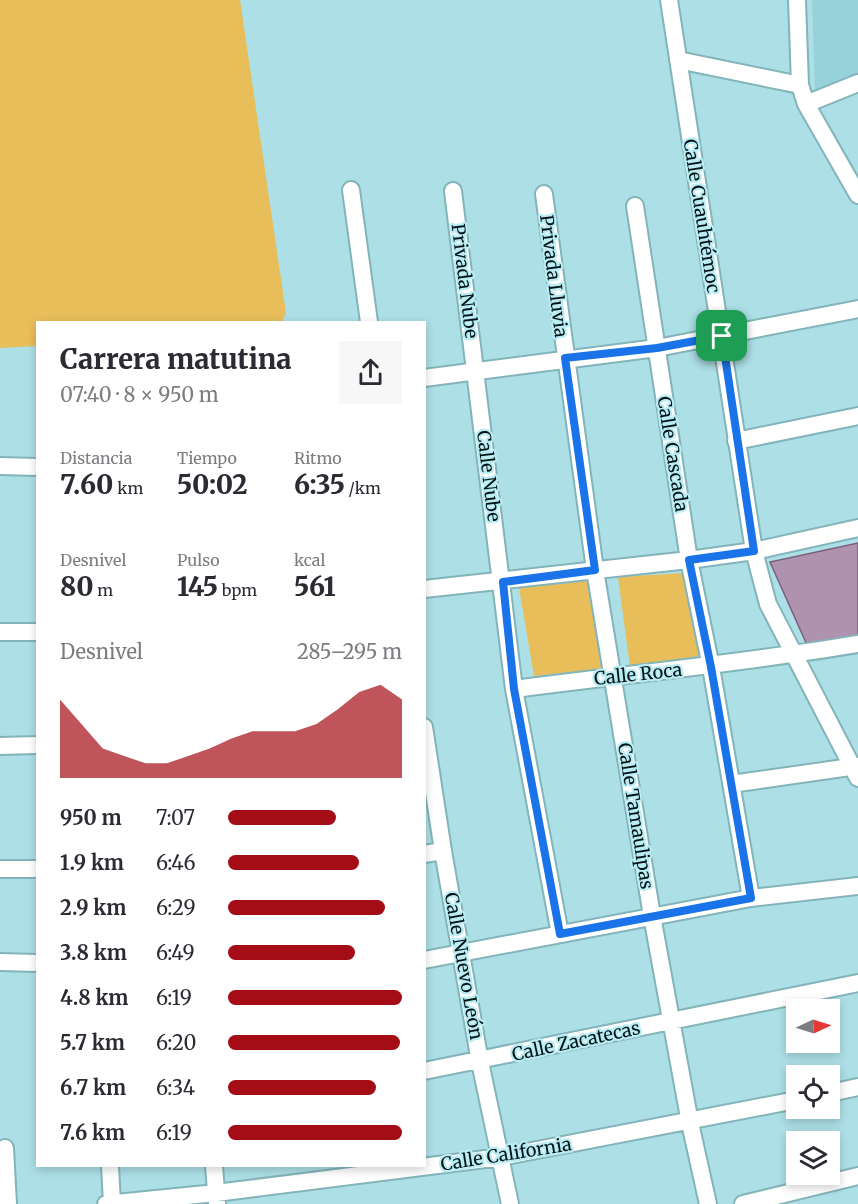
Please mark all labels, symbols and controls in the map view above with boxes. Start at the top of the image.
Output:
street label: Calle Cuauhtémoc [678,137,726,295]
street label: Privada Lluvia [535,213,573,339]
street label: Privada Nube [447,222,483,340]
pin [696,310,747,361]
icon: arrive [705,319,738,352]
button: share [339,341,402,404]
text: Carrera matutina [60,342,292,376]
text: 07:40 · 8 × 950 m [60,382,219,407]
street label: Calle Cascada [653,395,694,514]
street label: Calle Nube [472,429,506,523]
text: Distancia [60,448,132,468]
text: Tiempo [177,448,237,468]
text: Ritmo [294,448,342,468]
text: 7.60 [60,468,113,501]
text: 50:02 [177,468,247,501]
text: 6:35 [294,468,345,501]
text: km [113,478,143,498]
text: /km [345,478,381,498]
text: Desnivel [60,550,126,570]
text: Pulso [177,550,220,570]
text: kcal [294,550,325,570]
text: 80 [60,570,94,603]
text: 145 [177,570,218,603]
text: 561 [294,570,336,603]
text: m [94,580,113,600]
text: bpm [218,580,257,600]
text: Desnivel [60,639,143,664]
text: 285–295 m [297,639,402,664]
street label: Calle Roca [593,658,684,690]
street label: Calle Tamaulipas [613,741,659,891]
text: 950 m [60,805,122,830]
text: 7:07 [156,805,195,830]
text: 1.9 km [60,850,124,875]
text: 6:46 [156,850,196,875]
street label: Calle Nuevo León [440,891,488,1041]
text: 2.9 km [60,895,126,920]
text: 6:29 [156,895,196,920]
text: 3.8 km [60,940,127,965]
text: 6:49 [156,940,195,965]
text: 4.8 km [60,985,129,1010]
text: 6:19 [156,985,192,1010]
north arrow [786,999,840,1053]
map controls [786,999,840,1185]
street label: Calle Zacatecas [510,1016,642,1066]
text: 5.7 km [60,1030,125,1055]
text: 6:20 [156,1030,196,1055]
button: locate [786,1065,840,1119]
text: 6.7 km [60,1075,126,1100]
text: 6:34 [156,1075,195,1100]
text: 7.6 km [60,1120,125,1145]
text: 6:19 [156,1120,192,1145]
button: layers [786,1131,840,1185]
street label: Calle California [439,1132,573,1176]

